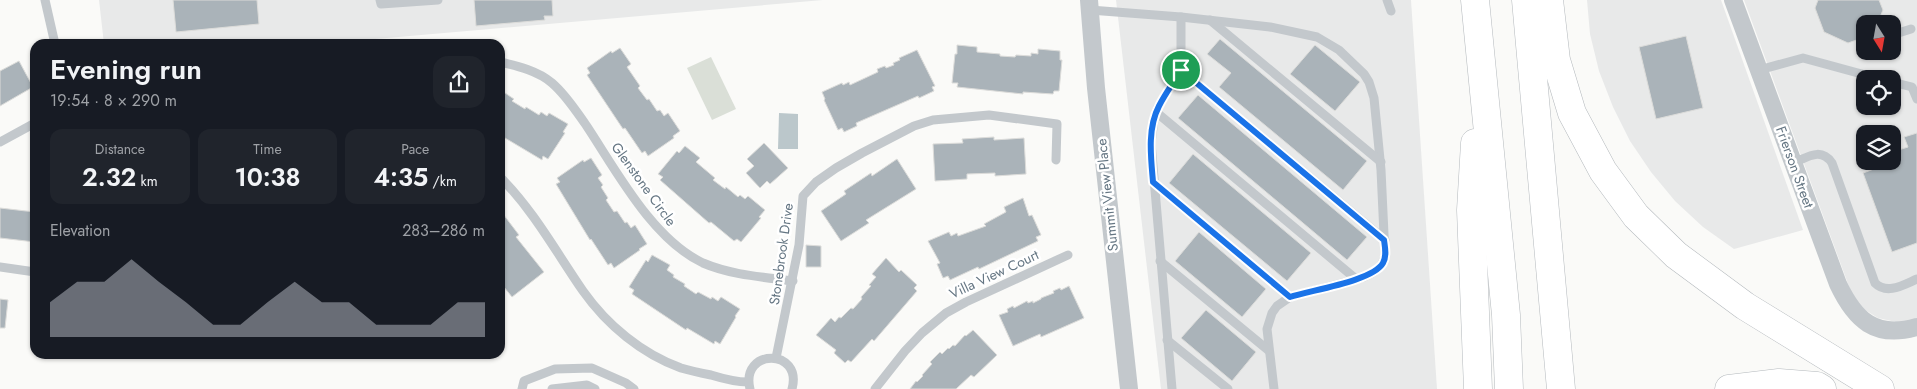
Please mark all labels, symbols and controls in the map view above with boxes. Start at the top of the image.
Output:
north arrow [1856,15,1901,60]
map controls [1856,15,1901,170]
text: Evening run [50,49,202,90]
pin [1160,49,1202,91]
button: share [433,56,485,108]
icon: arrive [1167,56,1195,84]
button: locate [1856,70,1901,115]
text: 19:54 · 8 × 290 m [50,89,177,112]
street label: Frierson Street [1771,123,1819,211]
button: layers [1856,125,1901,170]
street label: Glenstone Circle [607,138,681,230]
street label: Summit View Place [1091,138,1123,252]
text: Distance [95,139,145,159]
text: Time [253,139,282,159]
text: Pace [401,139,429,159]
text: 2.32 [82,159,136,195]
text: 10:38 [234,159,301,195]
text: 4:35 [373,159,428,195]
text: km [136,171,158,191]
text: /km [428,171,457,191]
street label: Stonebrook Drive [764,202,798,306]
text: Elevation [50,219,110,242]
text: 283–286 m [402,219,485,242]
street label: Villa View Court [946,244,1043,303]

